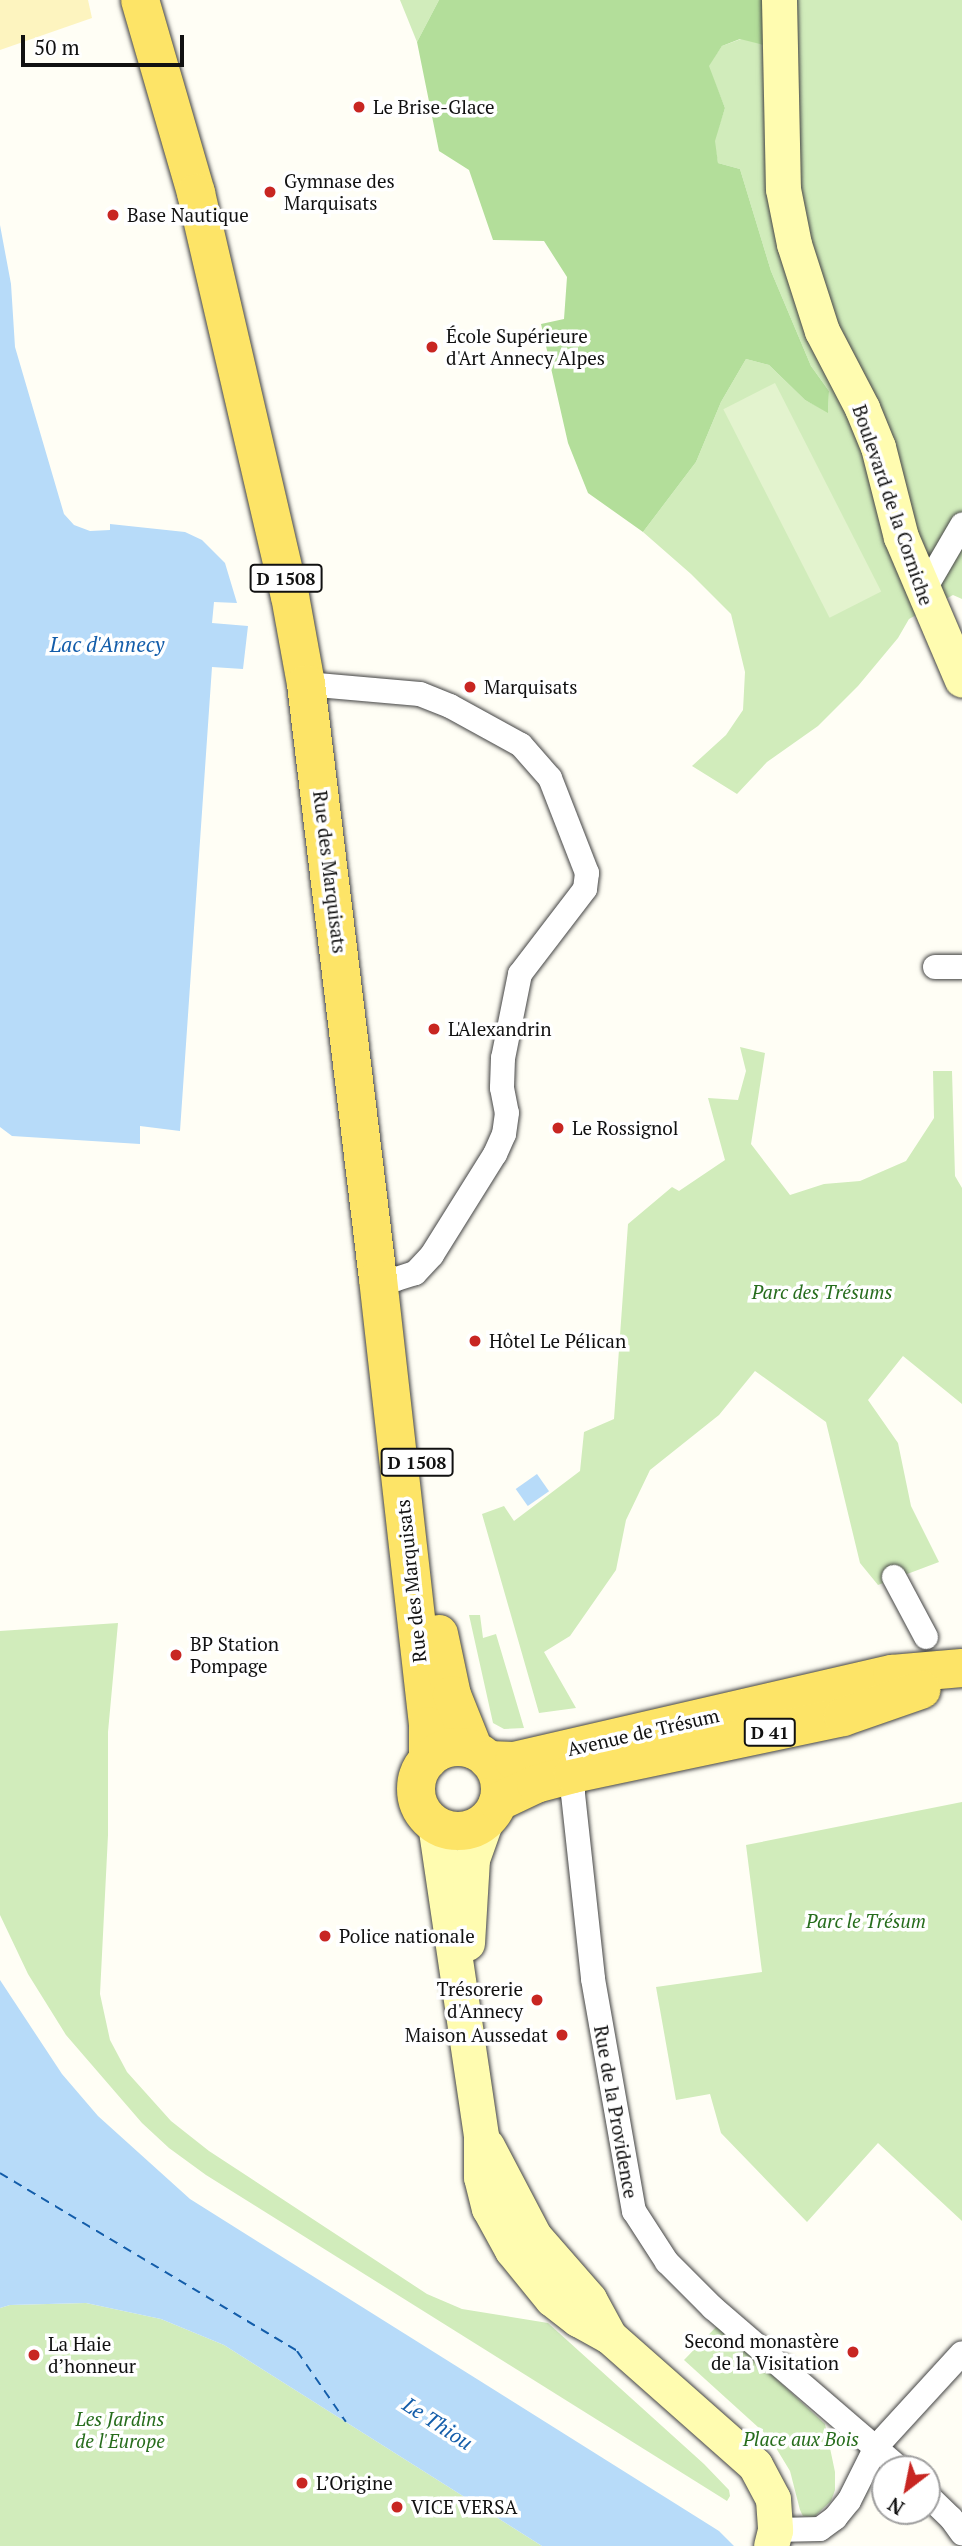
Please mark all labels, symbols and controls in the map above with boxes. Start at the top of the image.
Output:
scale bar [24,21,187,65]
text: 50 m [34,33,80,61]
place label: Le Brise-Glace [373,96,495,118]
marker: Le Brise-Glace [351,99,367,115]
place label: Gymnase des Marquisats [284,170,395,214]
marker: Gymnase des Marquisats [262,184,278,200]
place label: Base Nautique [127,204,249,226]
marker: Base Nautique [105,207,121,223]
place label: École Supérieure d'Art Annecy Alpes [446,325,606,369]
marker: École Supérieure d'Art Annecy Alpes [424,339,440,355]
street label: Boulevard de la Corniche [848,402,938,608]
road number: D 1508 [249,564,323,592]
water label: Lac d'Annecy [50,631,164,657]
place label: Marquisats [484,676,577,698]
marker: Marquisats [462,679,478,695]
street label: Rue des Marquisats [309,789,351,955]
place label: L'Alexandrin [448,1018,551,1040]
marker: L'Alexandrin [426,1021,442,1037]
place label: Le Rossignol [572,1117,679,1139]
marker: Le Rossignol [550,1120,566,1136]
park label: Parc des Trésums [751,1281,893,1303]
place label: Hôtel Le Pélican [489,1330,626,1352]
marker: Hôtel Le Pélican [467,1333,483,1349]
road number: D 1508 [380,1448,454,1476]
street label: Rue des Marquisats [391,1498,431,1664]
place label: BP Station Pompage [190,1633,279,1677]
marker: BP Station Pompage [168,1647,184,1663]
street label: Avenue de Trésum [565,1703,721,1761]
road number: D 41 [744,1717,796,1746]
park label: Parc le Trésum [806,1910,926,1932]
place label: Police nationale [339,1925,475,1947]
marker: Police nationale [317,1928,333,1944]
place label: Trésorerie d'Annecy [437,1978,523,2022]
marker: Trésorerie d'Annecy [529,1992,545,2008]
place label: Maison Aussedat [404,2024,548,2046]
street label: Rue de la Providence [590,2024,642,2200]
marker: Maison Aussedat [554,2027,570,2043]
place label: Second monastère de la Visitation [684,2330,839,2374]
place label: La Haie d’honneur [48,2333,136,2377]
marker: Second monastère de la Visitation [845,2344,861,2360]
marker: La Haie d’honneur [26,2347,42,2363]
water label: Le Thiou [398,2391,478,2455]
park label: Les Jardins de l'Europe [75,2408,165,2452]
park label: Place aux Bois [743,2428,859,2450]
north arrow [871,2455,941,2525]
place label: L’Origine [316,2472,393,2494]
marker: L’Origine [294,2475,310,2491]
text: N [883,2492,908,2521]
place label: VICE VERSA [411,2496,518,2518]
marker: VICE VERSA [389,2499,405,2515]

